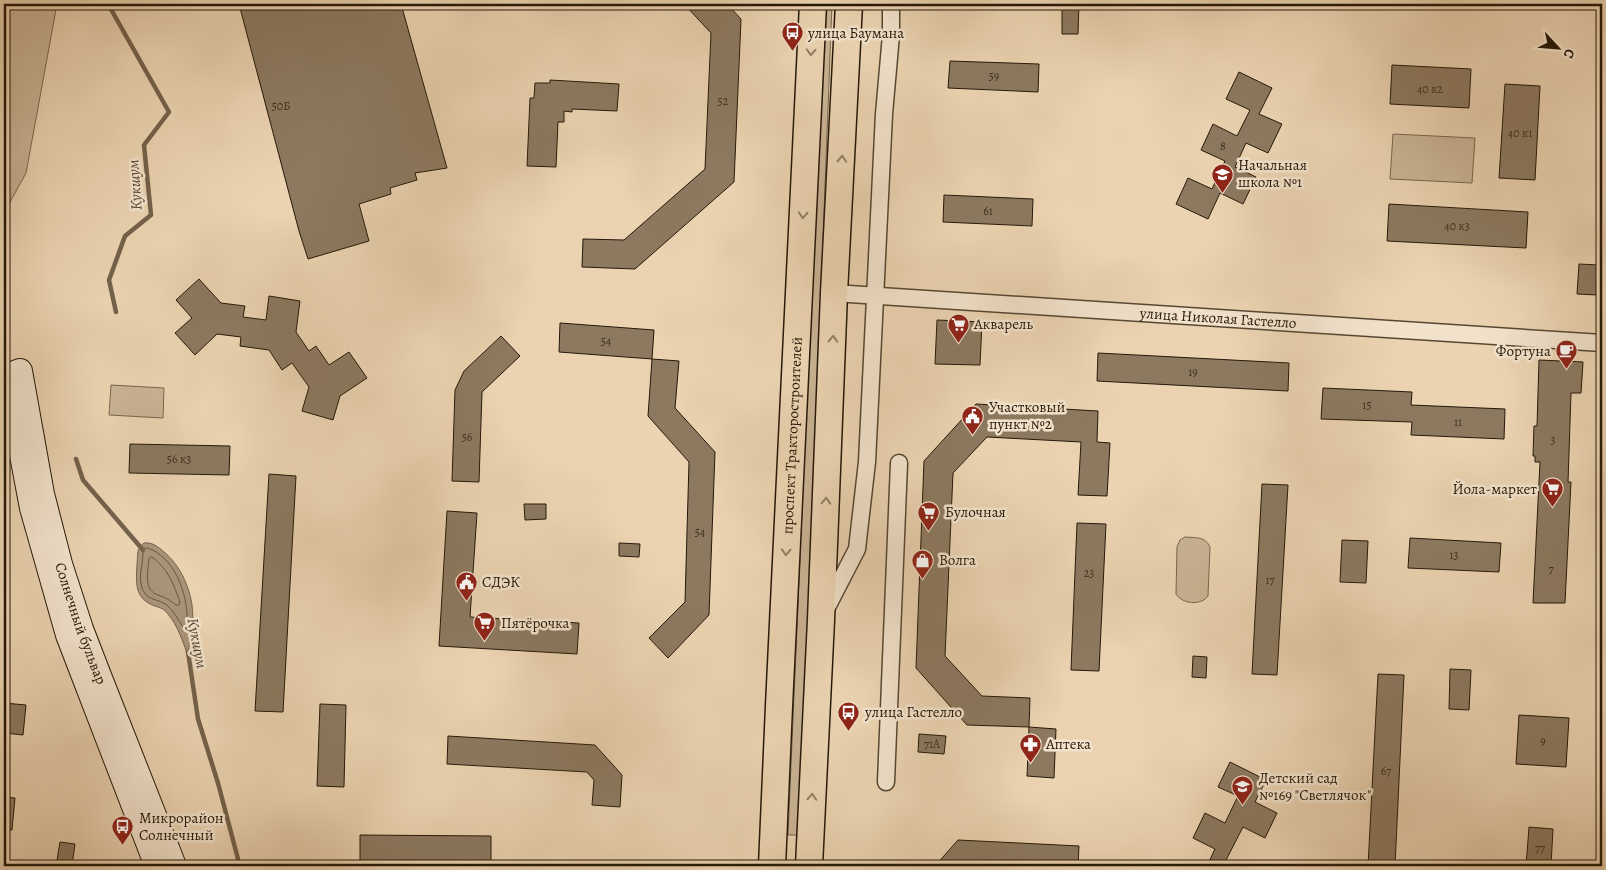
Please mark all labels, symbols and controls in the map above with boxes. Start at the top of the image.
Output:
bus stop icon: улица Баумана [780,21,804,52]
north arrow [1534,22,1584,72]
place label: улица Баумана [807,23,904,43]
text: С [1559,45,1580,62]
one-way arrow [805,49,816,57]
house number: 59 [989,68,999,84]
house number: 40 к2 [1417,81,1443,97]
house number: 52 [718,93,729,109]
house number: 50Б [272,98,290,114]
house number: 40 к1 [1508,125,1532,141]
house number: 8 [1220,138,1226,154]
one-way arrow [836,155,847,163]
place label: Начальная школа №1 [1238,155,1307,192]
water label: Кукшум [122,159,148,211]
school or university icon: Начальная школа №1 [1210,162,1234,193]
house number: 61 [983,203,993,219]
one-way arrow [797,211,808,219]
house number: 40 к3 [1444,218,1470,234]
street label: улица Николая Гастелло [1138,303,1297,333]
supermarket icon: Акварель [946,312,970,343]
place label: Акварель [973,314,1033,334]
house number: 54 [601,333,612,349]
one-way arrow [827,334,838,342]
street label: проспект Тракторостроителей [777,336,807,535]
cafe icon: Фортуна [1555,339,1579,370]
place label: Фортуна [1496,341,1551,361]
house number: 19 [1188,364,1198,380]
place label: Участковый пункт №2 [989,397,1066,434]
house number: 15 [1362,397,1372,413]
public building icon: Участковый пункт №2 [961,404,985,435]
house number: 11 [1454,414,1462,430]
house number: 56 [462,429,473,445]
house number: 3 [1551,432,1556,448]
house number: 56 к3 [167,451,191,467]
supermarket icon: Йола-маркет [1541,477,1565,508]
place label: Йола-маркет [1453,479,1537,499]
one-way arrow [821,497,831,504]
supermarket icon: Булочная [917,500,941,531]
place label: Булочная [945,502,1006,522]
house number: 54 [695,524,706,540]
house number: 13 [1449,547,1459,563]
one-way arrow [781,548,792,556]
shop icon: Волга [911,548,935,579]
place label: Волга [939,550,976,570]
street label: Солнечный бульвар [50,560,112,687]
house number: 7 [1548,561,1554,577]
house number: 23 [1084,565,1094,581]
public building icon: СДЭК [454,570,478,601]
place label: СДЭК [482,572,520,592]
house number: 17 [1265,572,1276,588]
supermarket icon: Пятёрочка [473,611,497,642]
place label: Пятёрочка [501,613,570,633]
water label: Кукшум [181,616,213,670]
bus stop icon: улица Гастелло [837,700,861,731]
place label: улица Гастелло [864,702,962,722]
pharmacy icon: Аптека [1018,732,1042,763]
house number: 9 [1540,733,1546,749]
place label: Аптека [1045,734,1091,754]
house number: 71А [924,736,941,752]
house number: 67 [1381,763,1392,779]
place label: Детский сад №169 "Светлячок" [1259,768,1371,805]
school or university icon: Детский сад №169 "Светлячок" [1231,775,1255,806]
one-way arrow [807,793,818,801]
place label: Микрорайон Солнечный [139,808,224,845]
bus stop icon: Микрорайон Солнечный [111,815,135,846]
house number: 77 [1535,840,1546,856]

